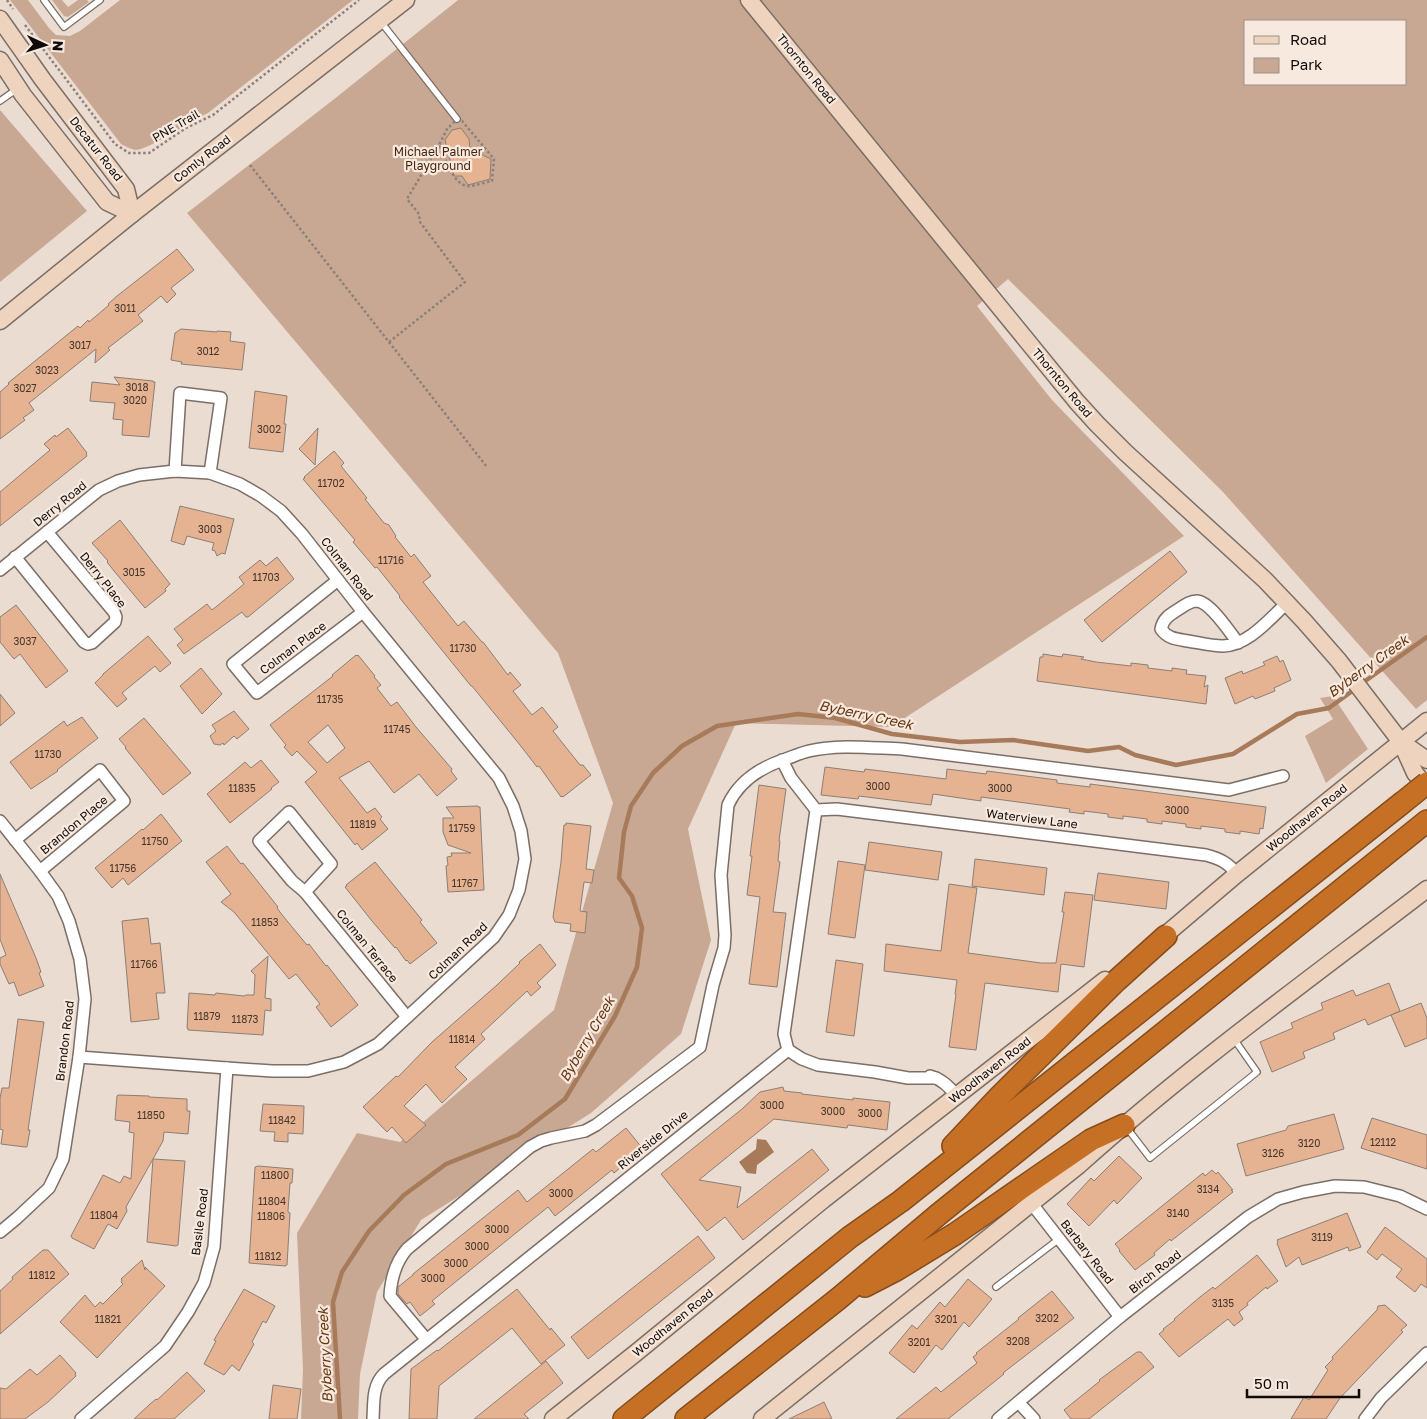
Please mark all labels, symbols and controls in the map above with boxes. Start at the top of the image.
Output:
north arrow [20,20,70,70]
legend [1244,20,1407,85]
text: Road [1290,30,1327,48]
street label: Thornton Road [774,31,839,107]
text: N [50,40,67,52]
text: Park [1290,55,1323,73]
street label: PNE Trail [149,106,202,145]
street label: Decatur Road [67,113,126,184]
street label: Comly Road [170,132,233,186]
park label: Michael Palmer Playground [394,144,483,173]
house number: 3011 [114,302,136,314]
house number: 3017 [69,339,91,351]
house number: 3012 [197,345,220,357]
street label: Thornton Road [1029,345,1096,420]
house number: 3023 [35,364,59,376]
house number: 3018 [126,381,149,393]
house number: 3027 [13,382,37,394]
house number: 3020 [123,394,147,406]
house number: 3002 [257,423,281,435]
house number: 11702 [318,477,345,489]
street label: Derry Road [30,478,89,530]
house number: 3003 [198,523,222,535]
street label: Colman Road [318,534,377,603]
street label: Derry Place [77,549,130,611]
house number: 11716 [378,554,404,566]
house number: 3015 [123,566,146,578]
house number: 11703 [252,571,280,583]
street label: Colman Place [257,618,329,677]
water label: Byberry Creek [1324,629,1413,701]
house number: 3037 [13,635,37,647]
house number: 11730 [449,642,477,654]
house number: 11735 [317,693,344,705]
water label: Byberry Creek [818,696,917,733]
house number: 11745 [384,723,411,735]
house number: 11730 [34,748,62,760]
house number: 3000 [866,780,890,792]
street label: Woodhaven Road [1263,780,1350,855]
house number: 11835 [228,782,256,794]
house number: 3000 [988,782,1012,794]
street label: Brandon Place [37,792,111,857]
house number: 3000 [1165,804,1189,816]
street label: Waterview Lane [985,805,1079,832]
house number: 11819 [350,818,376,830]
house number: 11759 [449,822,475,834]
house number: 11750 [142,835,169,847]
house number: 11756 [110,862,136,874]
house number: 11767 [452,877,478,889]
street label: Colman Terrace [333,906,402,985]
house number: 11853 [251,916,279,928]
street label: Colman Road [425,919,490,983]
house number: 11766 [130,958,158,970]
water label: Byberry Creek [555,991,619,1084]
street label: Brandon Road [52,1000,77,1082]
house number: 11879 [193,1010,221,1022]
house number: 11873 [232,1013,259,1025]
house number: 11814 [449,1033,475,1045]
street label: Woodhaven Road [946,1033,1034,1106]
house number: 3000 [760,1099,784,1111]
house number: 3000 [821,1105,845,1117]
street label: Riverside Drive [614,1107,691,1173]
house number: 3000 [858,1107,882,1119]
house number: 11850 [137,1109,165,1121]
house number: 11842 [268,1114,296,1126]
house number: 12112 [1370,1136,1396,1148]
house number: 3120 [1298,1137,1320,1149]
house number: 3126 [1262,1147,1284,1159]
house number: 11800 [261,1169,289,1181]
house number: 3134 [1197,1183,1219,1195]
house number: 3000 [549,1187,573,1199]
street label: Basile Road [188,1188,211,1256]
house number: 11804 [258,1195,286,1207]
house number: 3140 [1167,1207,1190,1219]
house number: 11804 [90,1209,118,1221]
house number: 11806 [257,1210,285,1222]
street label: Barbary Road [1058,1216,1117,1287]
house number: 3000 [485,1223,509,1235]
house number: 3119 [1311,1231,1333,1243]
house number: 3000 [465,1240,489,1252]
street label: Birch Road [1126,1247,1184,1297]
house number: 11812 [255,1250,281,1262]
house number: 3000 [444,1257,468,1269]
house number: 11812 [29,1269,55,1281]
house number: 3000 [421,1272,445,1284]
street label: Woodhaven Road [629,1285,716,1360]
house number: 3135 [1212,1297,1234,1309]
water label: Byberry Creek [313,1305,335,1403]
house number: 3202 [1035,1312,1059,1324]
house number: 11821 [95,1313,121,1325]
house number: 3201 [935,1313,957,1325]
house number: 3208 [1006,1335,1030,1347]
house number: 3201 [908,1336,930,1348]
scale bar [1247,1366,1360,1398]
text: 50 m [1254,1374,1289,1392]

